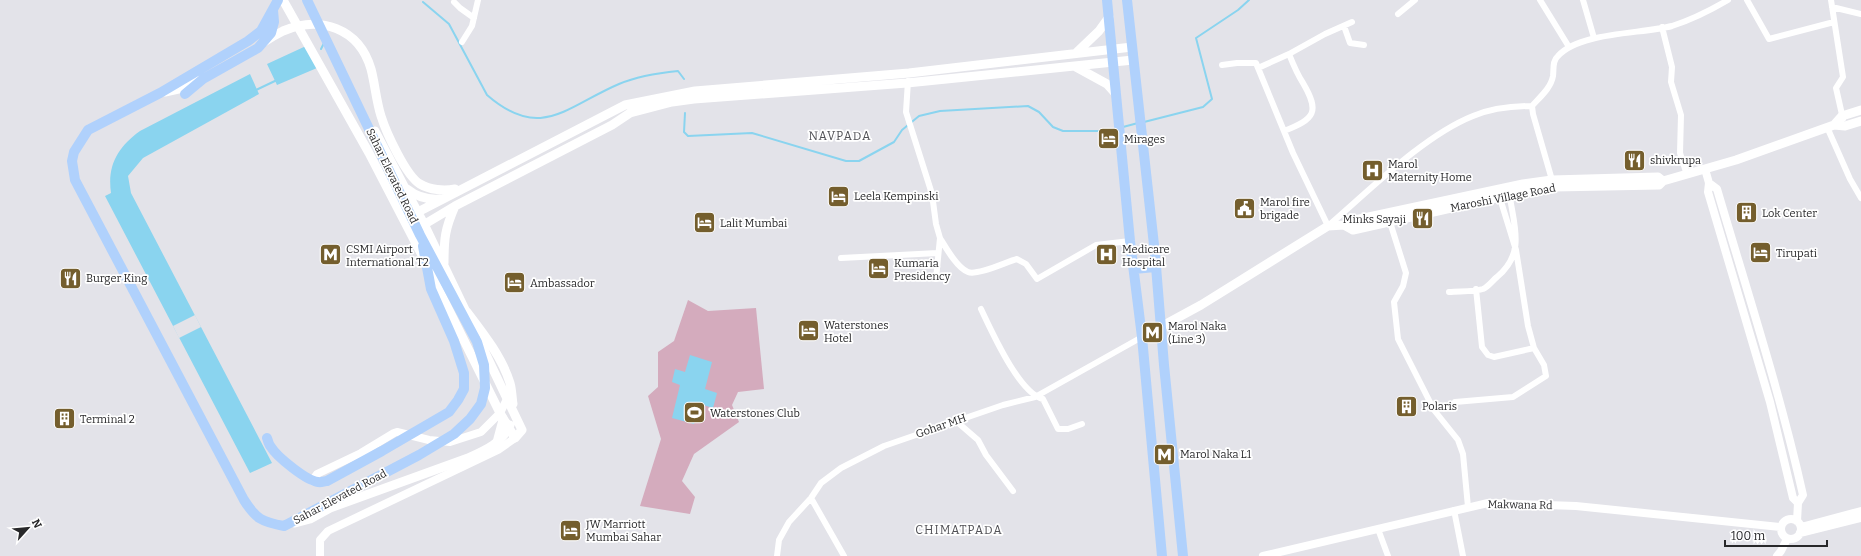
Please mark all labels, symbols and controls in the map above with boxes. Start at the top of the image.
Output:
street label: Sahar Elevated Road [363,126,421,226]
hotel icon: Mirages [1095,126,1121,152]
district label: NAVPADA [808,129,872,143]
place label: Mirages [1124,133,1165,146]
restaurant icon: shivkrupa [1621,147,1647,173]
place label: shivkrupa [1650,154,1701,167]
hospital icon: Marol Maternity Home [1359,157,1385,183]
place label: Marol Maternity Home [1388,158,1472,184]
street label: Maroshi Village Road [1449,181,1557,215]
hotel icon: Leela Kempinski [825,183,851,209]
place label: Leela Kempinski [854,190,939,203]
public building icon: Marol fire brigade [1231,195,1257,221]
place label: Marol fire brigade [1260,196,1310,222]
building icon: Lok Center [1733,200,1759,226]
restaurant icon: Minks Sayaji [1409,206,1435,232]
place label: Lok Center [1762,207,1817,220]
hotel icon: Lalit Mumbai [691,210,717,236]
place label: Minks Sayaji [1343,213,1407,226]
place label: Lalit Mumbai [720,217,788,230]
hotel icon: Tirupati [1747,240,1773,266]
metro station icon: CSMI Airport International T2 [317,242,343,268]
hospital icon: Medicare Hospital [1093,242,1119,268]
place label: CSMI Airport International T2 [346,243,429,269]
place label: Medicare Hospital [1122,243,1170,269]
place label: Tirupati [1776,247,1818,260]
hotel icon: Kumaria Presidency [866,256,892,282]
place label: Kumaria Presidency [894,257,951,283]
restaurant icon: Burger King [58,265,84,291]
hotel icon: Ambassador [502,270,528,296]
place label: Burger King [86,272,147,285]
place label: Ambassador [530,277,595,290]
hotel icon: Waterstones Hotel [795,318,821,344]
place label: Waterstones Hotel [824,319,889,345]
metro station icon: Marol Naka (Line 3) [1140,319,1166,345]
place label: Marol Naka (Line 3) [1168,320,1226,346]
building icon: Polaris [1393,393,1419,419]
sports icon: Waterstones Club [681,400,707,426]
place label: Polaris [1422,400,1457,413]
building icon: Terminal 2 [51,406,77,432]
place label: Waterstones Club [710,407,800,420]
street label: Gohar MH [914,411,968,441]
place label: Terminal 2 [80,413,135,426]
metro station icon: Marol Naka L1 [1151,441,1177,467]
place label: Marol Naka L1 [1180,448,1252,461]
street label: Sahar Elevated Road [291,467,389,527]
street label: Makwana Rd [1487,498,1553,512]
north arrow [8,508,48,548]
text: N [29,517,44,531]
hotel icon: JW Marriott Mumbai Sahar [558,517,584,543]
place label: JW Marriott Mumbai Sahar [585,518,661,544]
scale bar [1725,522,1827,548]
district label: CHIMATPADA [915,523,1003,537]
text: 100 m [1731,529,1766,543]

